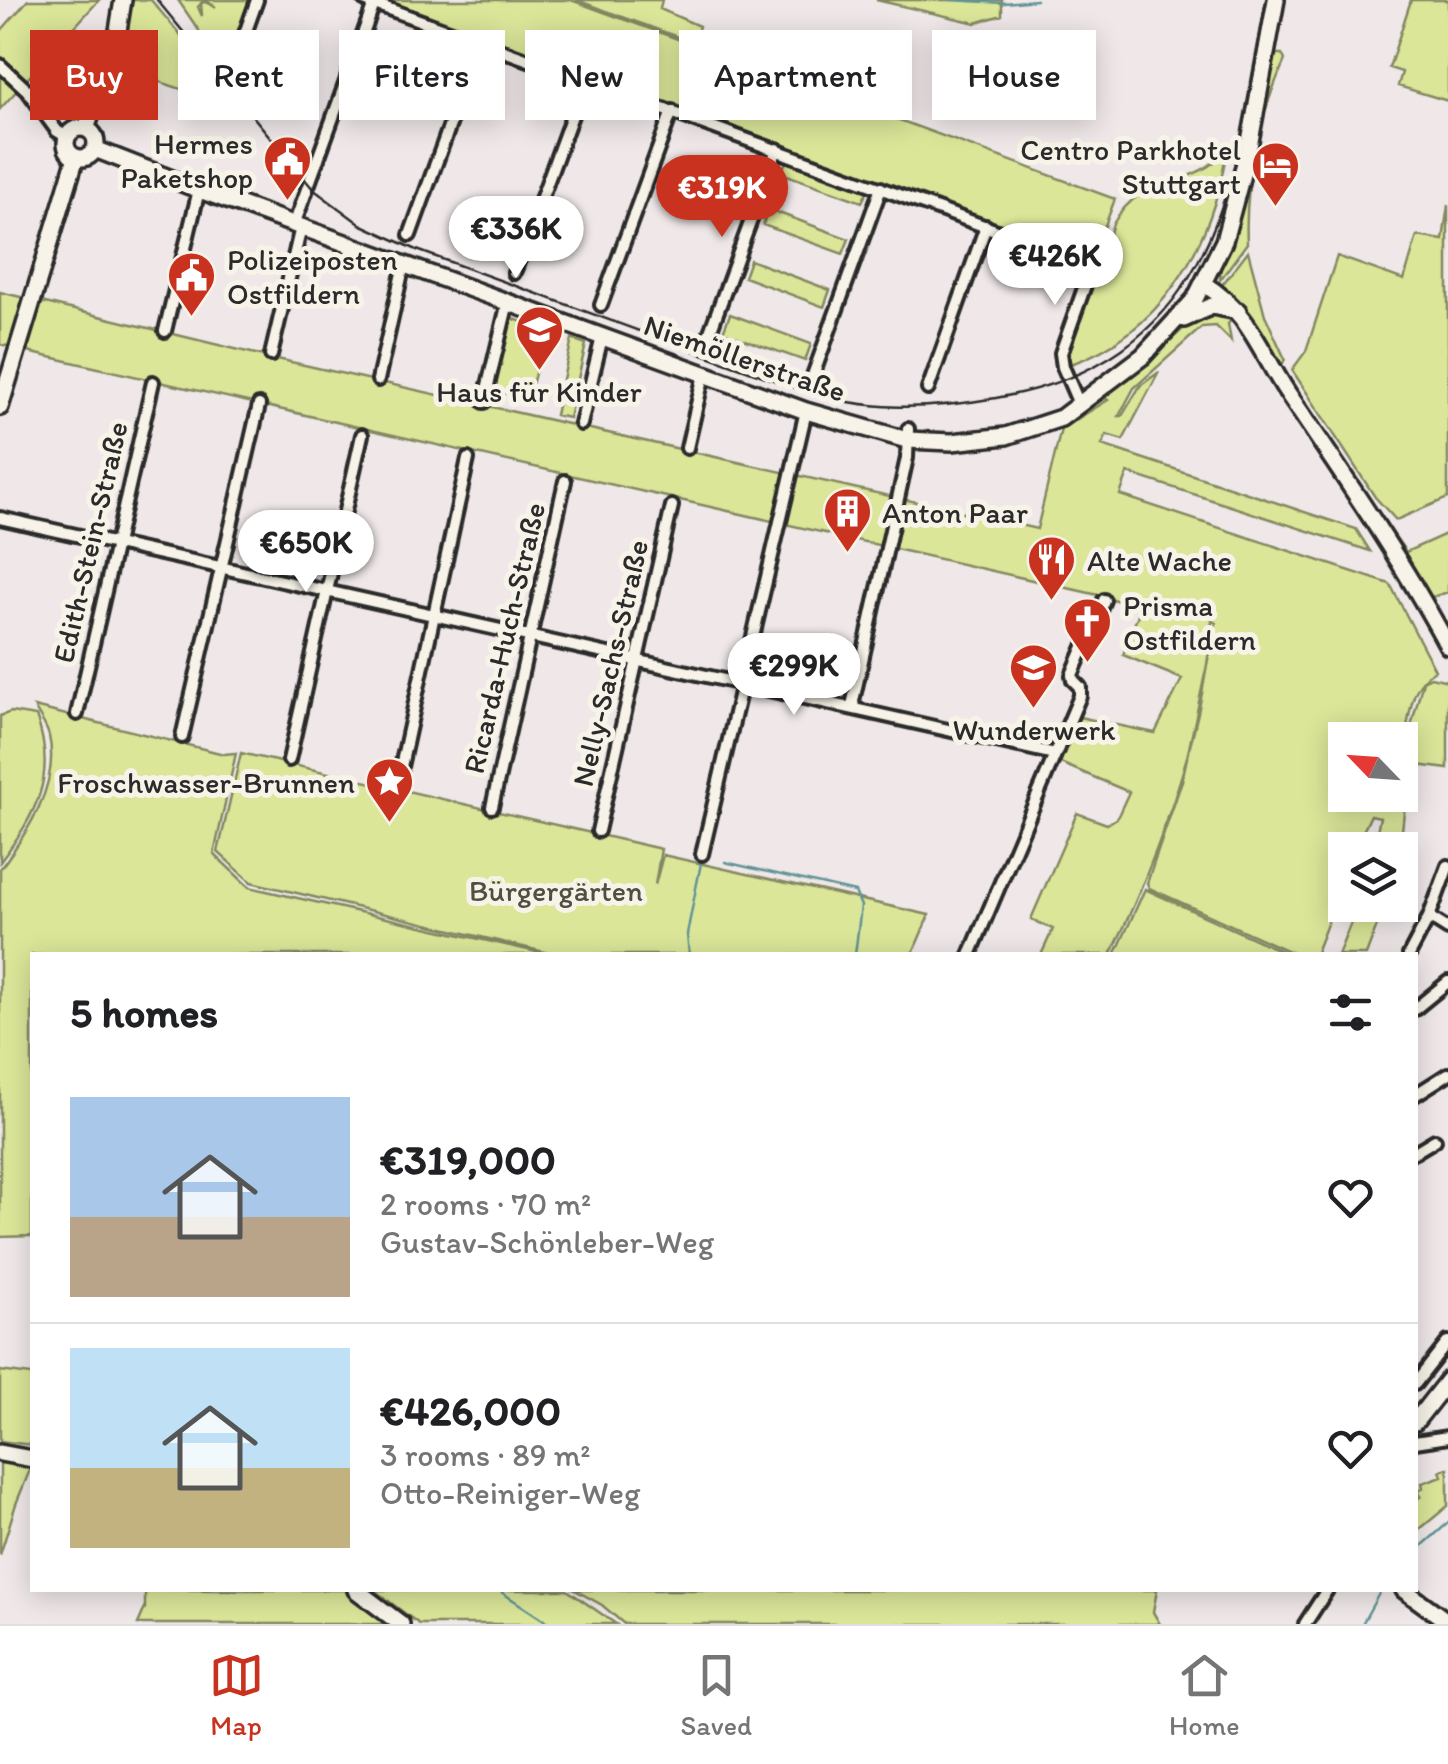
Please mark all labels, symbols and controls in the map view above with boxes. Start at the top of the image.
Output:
chip: Buy [30,30,158,120]
chip: Rent [178,30,319,120]
chip: Filters [339,30,505,120]
chip: New [525,30,659,120]
chip: Apartment [679,30,912,120]
chip: House [932,30,1096,120]
place label: Hermes Paketshop [121,125,253,196]
place label: Centro Parkhotel Stuttgart [1020,131,1241,202]
public building icon: Hermes Paketshop [262,134,314,202]
hotel icon: Centro Parkhotel Stuttgart [1250,140,1302,208]
pin: €319K [652,155,792,240]
text: €319K [678,168,766,206]
pin: €336K [446,196,586,281]
text: €336K [471,209,561,247]
pin: €426K [985,223,1125,308]
text: €426K [1009,236,1101,274]
place label: Polizeiposten Ostfildern [227,241,398,312]
public building icon: Polizeiposten Ostfildern [166,250,218,318]
school or university icon: Haus für Kinder [513,304,565,372]
street label: Niemöllerstraße [639,306,851,410]
place label: Haus für Kinder [436,373,642,410]
street label: Edith-Stein-Straße [44,418,136,666]
building icon: Anton Paar [821,486,873,554]
place label: Anton Paar [882,494,1028,531]
street label: Ricarda-Huch-Straße [455,499,553,777]
pin: €650K [236,510,376,595]
text: €650K [260,523,352,561]
restaurant icon: Alte Wache [1026,534,1078,602]
street label: Nelly-Sachs-Straße [564,536,656,790]
place label: Alte Wache [1087,542,1232,579]
place label: Prisma Ostfildern [1123,587,1256,658]
church icon: Prisma Ostfildern [1062,596,1114,664]
pin: €299K [724,633,864,718]
school or university icon: Wunderwerk [1008,642,1060,710]
text: €299K [749,646,839,684]
place label: Wunderwerk [952,711,1116,748]
north arrow [1328,722,1418,812]
map controls [1328,722,1418,922]
place icon: Froschwasser-Brunnen [364,756,416,824]
place label: Froschwasser-Brunnen [57,764,355,801]
button: layers [1328,832,1418,922]
park label: Bürgergärten [469,872,643,909]
icon: filters [1323,985,1378,1040]
text: 5 homes [70,987,218,1038]
text: €319,000 [380,1134,556,1185]
icon: home [150,1137,270,1257]
icon: heart [1323,1170,1378,1225]
text: 2 rooms · 70 m² [380,1185,591,1223]
text: Gustav-Schönleber-Weg [380,1223,714,1261]
text: €426,000 [380,1385,561,1436]
icon: home [150,1388,270,1508]
icon: heart [1323,1421,1378,1476]
text: 3 rooms · 89 m² [380,1436,591,1474]
text: Otto-Reiniger-Weg [380,1474,640,1512]
tab: Map [209,1648,264,1742]
tab: Saved [681,1648,752,1742]
tab: Home [1169,1648,1240,1742]

